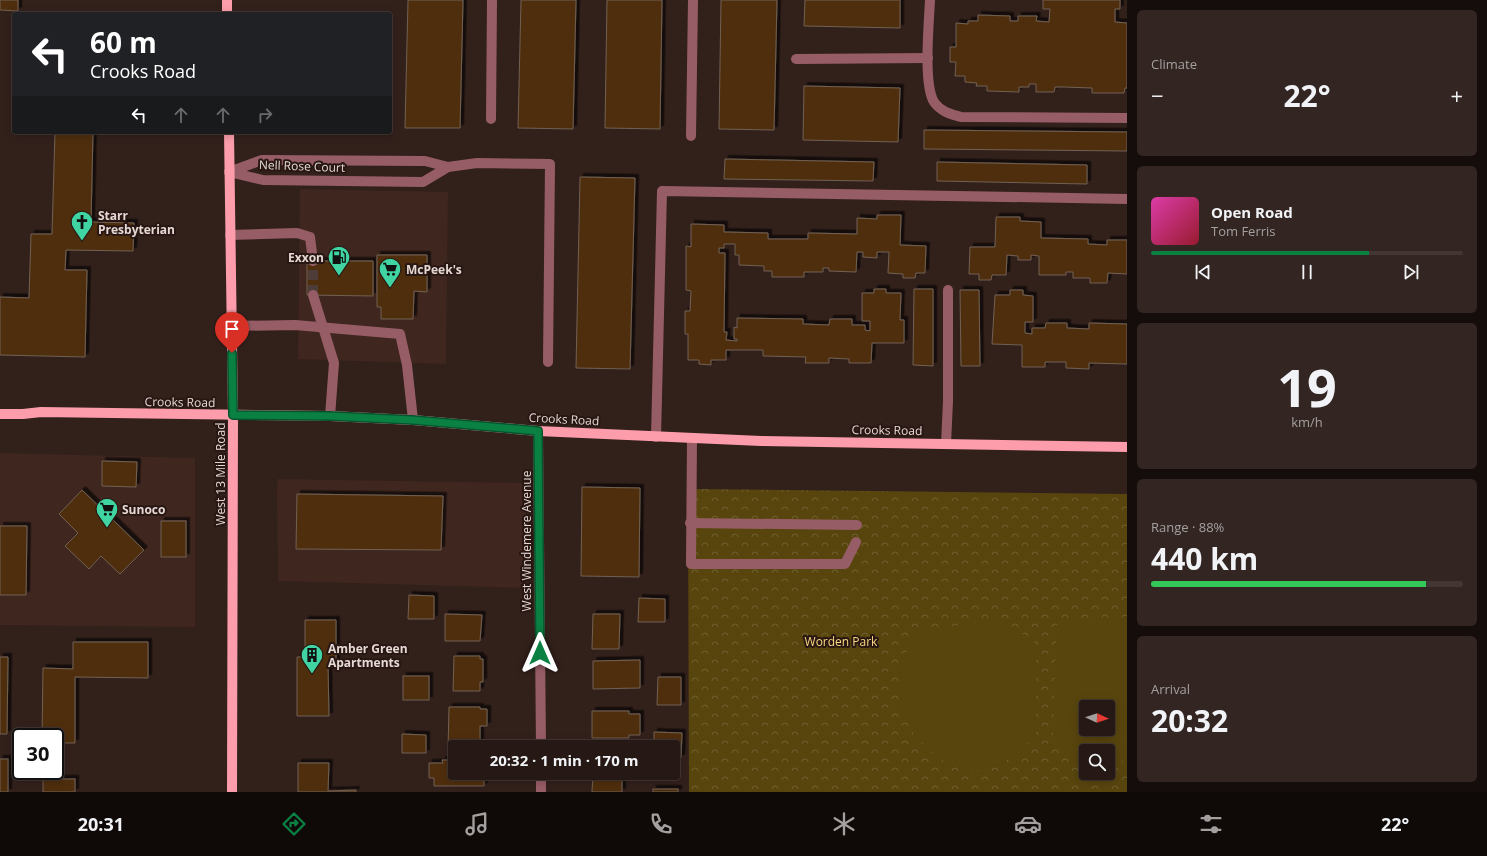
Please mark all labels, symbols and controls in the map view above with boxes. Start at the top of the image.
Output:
text: 60 m [90,23,157,61]
icon: left [24,28,76,80]
text: Climate [1151,55,1197,73]
text: Crooks Road [90,59,196,83]
text: 22° [1283,75,1331,116]
text: − [1151,80,1164,110]
text: + [1450,80,1463,110]
icon: left [128,104,150,126]
icon: ahead [170,104,192,126]
icon: ahead [212,104,234,126]
icon: right [254,104,276,126]
street label: Nell Rose Court [258,156,346,176]
text: Open Road [1211,202,1293,222]
place label: Starr Presbyterian [98,207,175,238]
church icon: Starr Presbyterian [69,209,95,242]
text: Tom Ferris [1211,222,1276,240]
fuel station icon: Exxon [326,244,352,277]
place label: Exxon [288,249,324,266]
supermarket icon: McPeek's [377,256,403,289]
place label: McPeek's [406,261,462,278]
icon: previous [1192,261,1214,283]
icon: pause [1296,261,1318,283]
icon: next [1400,261,1422,283]
pin [215,312,249,353]
icon: arrive [221,318,243,340]
text: 19 [1277,351,1337,422]
street label: Crooks Road [145,393,215,411]
street label: Crooks Road [528,409,600,429]
text: km/h [1291,413,1323,431]
street label: Crooks Road [852,421,922,439]
street label: West 13 Mile Road [212,422,229,526]
street label: West Windemere Avenue [518,470,535,611]
supermarket icon: Sunoco [94,496,120,529]
place label: Sunoco [122,501,165,518]
text: Range · 88% [1151,518,1224,536]
text: 440 km [1151,538,1258,579]
position arrow [519,632,561,674]
park label: Worden Park [805,633,878,650]
place label: Amber Green Apartments [328,640,408,671]
building icon: Amber Green Apartments [299,642,325,675]
text: Arrival [1151,680,1190,698]
north arrow [1079,700,1115,736]
map controls [1079,700,1115,780]
text: 20:32 [1151,700,1228,741]
speed limit sign: 30 [12,728,64,780]
button: search [1079,744,1115,780]
text: 20:32 · 1 min · 170 m [490,750,638,770]
icon: directions [280,810,308,838]
icon: music [463,810,491,838]
icon: phone [647,810,675,838]
icon: climate [830,810,858,838]
icon: car [1014,810,1042,838]
icon: filters [1197,810,1225,838]
text: 20:31 [78,812,124,836]
text: 22° [1381,812,1409,836]

